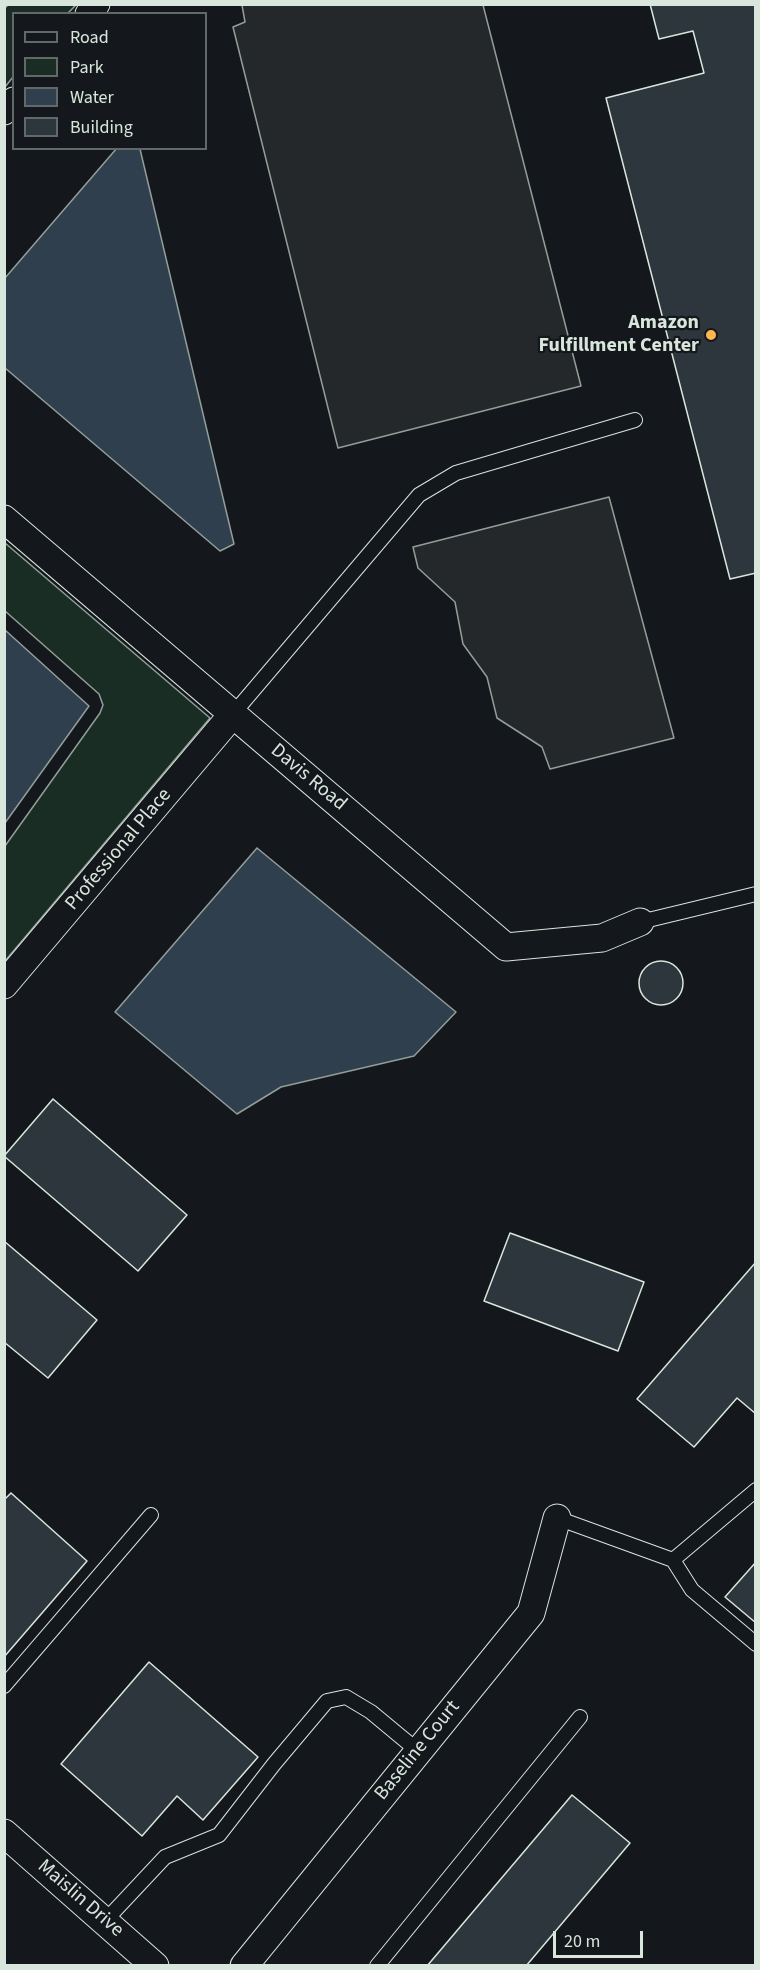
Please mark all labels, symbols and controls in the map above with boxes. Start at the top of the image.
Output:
legend [12,12,207,150]
text: Road [70,25,109,50]
text: Park [70,55,104,80]
text: Water [70,85,114,110]
text: Building [70,115,133,140]
place label: Amazon Fulfillment Center [538,312,699,359]
marker: Amazon Fulfillment Center [704,328,718,342]
street label: Davis Road [265,739,351,817]
street label: Professional Place [61,784,177,916]
street label: Baseline Court [370,1696,466,1806]
street label: Maislin Drive [32,1855,128,1943]
scale bar [556,1919,646,1957]
text: 20 m [564,1929,600,1954]

